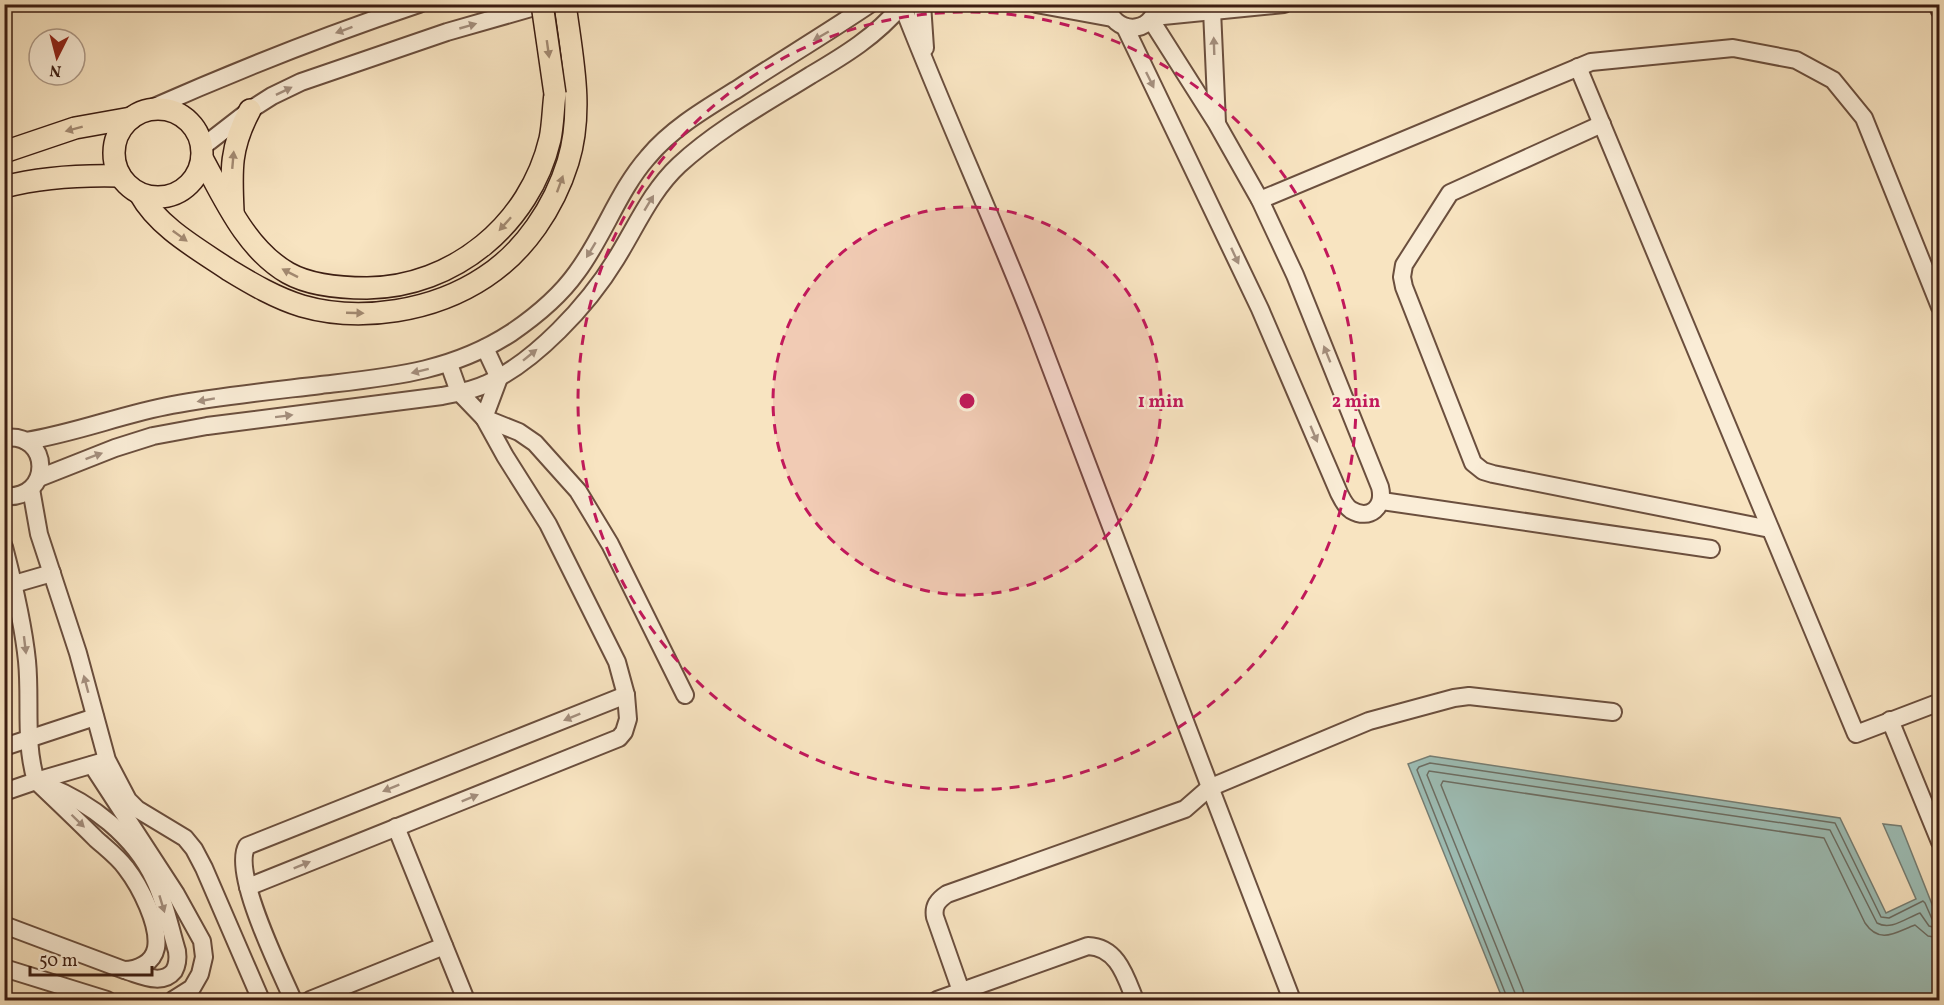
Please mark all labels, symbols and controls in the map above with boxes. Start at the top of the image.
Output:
one-way arrow [459,21,477,31]
one-way arrow [335,26,353,36]
north arrow [27,27,87,87]
one-way arrow [812,31,829,41]
one-way arrow [1209,37,1218,56]
one-way arrow [544,40,553,59]
text: N [48,58,63,81]
one-way arrow [1146,71,1155,88]
one-way arrow [275,86,292,95]
one-way arrow [64,124,83,134]
one-way arrow [228,151,238,170]
one-way arrow [556,175,565,193]
one-way arrow [644,195,655,211]
one-way arrow [499,216,512,231]
one-way arrow [173,229,188,241]
one-way arrow [585,242,596,258]
one-way arrow [1230,247,1239,264]
one-way arrow [281,268,299,278]
one-way arrow [346,308,365,317]
one-way arrow [1322,345,1332,363]
one-way arrow [522,348,538,361]
one-way arrow [410,367,429,377]
text: 1 min [1138,390,1184,415]
text: 2 min [1332,390,1380,415]
centre of rings [957,391,977,411]
one-way arrow [196,395,215,404]
one-way arrow [274,411,293,421]
one-way arrow [1309,425,1319,443]
one-way arrow [85,451,103,460]
one-way arrow [20,635,30,654]
one-way arrow [81,675,90,693]
one-way arrow [563,712,581,722]
one-way arrow [382,784,400,794]
one-way arrow [461,793,479,803]
one-way arrow [70,814,85,828]
one-way arrow [293,860,311,869]
one-way arrow [158,895,168,913]
scale bar [30,939,152,977]
text: 50 m [39,949,78,974]

